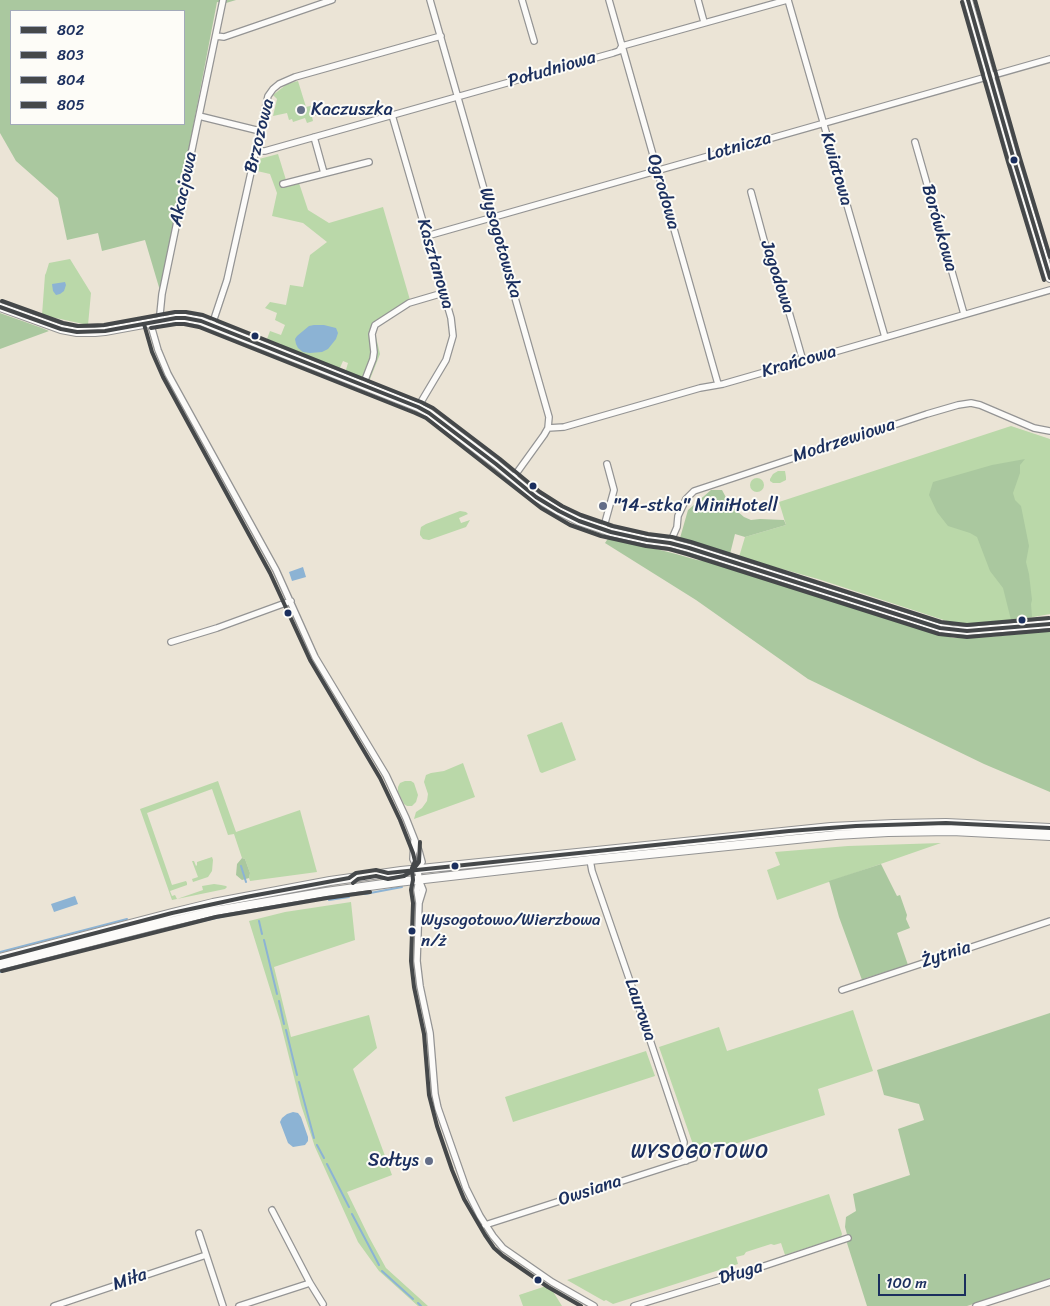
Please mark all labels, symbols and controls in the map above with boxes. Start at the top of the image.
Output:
legend [10,10,185,125]
text: 802 [57,17,84,43]
text: 803 [57,42,84,68]
street label: Południowa [506,47,598,93]
text: 804 [57,67,85,93]
text: 805 [57,92,85,118]
street label: Brzozowa [240,97,280,175]
place label: Kaczuszka [311,99,393,121]
marker: Kaczuszka [295,104,307,116]
street label: Lotnicza [704,127,774,167]
street label: Kwiatowa [815,130,857,208]
street label: Akacjowa [166,150,202,228]
street label: Ogrodowa [642,152,684,232]
unlabelled marker [1009,155,1019,165]
street label: Borówkowa [916,182,962,274]
street label: Wysogotowska [474,185,526,301]
street label: Kasztanowa [412,216,458,312]
street label: Jagodowa [755,238,799,316]
unlabelled marker [250,331,260,341]
street label: Krańcowa [759,341,839,383]
street label: Modrzewiowa [790,414,898,468]
unlabelled marker [528,481,538,491]
place label: "14-stka" MiniHotell [613,495,778,517]
marker: "14-stka" MiniHotell [597,500,609,512]
unlabelled marker [283,608,293,618]
unlabelled marker [1017,615,1027,625]
unlabelled marker [450,861,460,871]
place label: Wysogotowo/Wierzbowa n/ż [421,911,601,951]
marker: Wysogotowo/Wierzbowa n/ż [407,926,417,936]
street label: Żytnia [919,937,973,973]
street label: Laurowa [619,976,661,1044]
district label: WYSOGOTOWO [630,1141,770,1165]
place label: Sołtys [368,1150,419,1172]
marker: Sołtys [423,1155,435,1167]
street label: Owsiana [556,1171,624,1211]
street label: Długa [717,1256,765,1290]
street label: Miła [110,1264,150,1296]
scale bar [880,1264,968,1296]
text: 100 m [886,1270,927,1296]
unlabelled marker [533,1275,543,1285]

